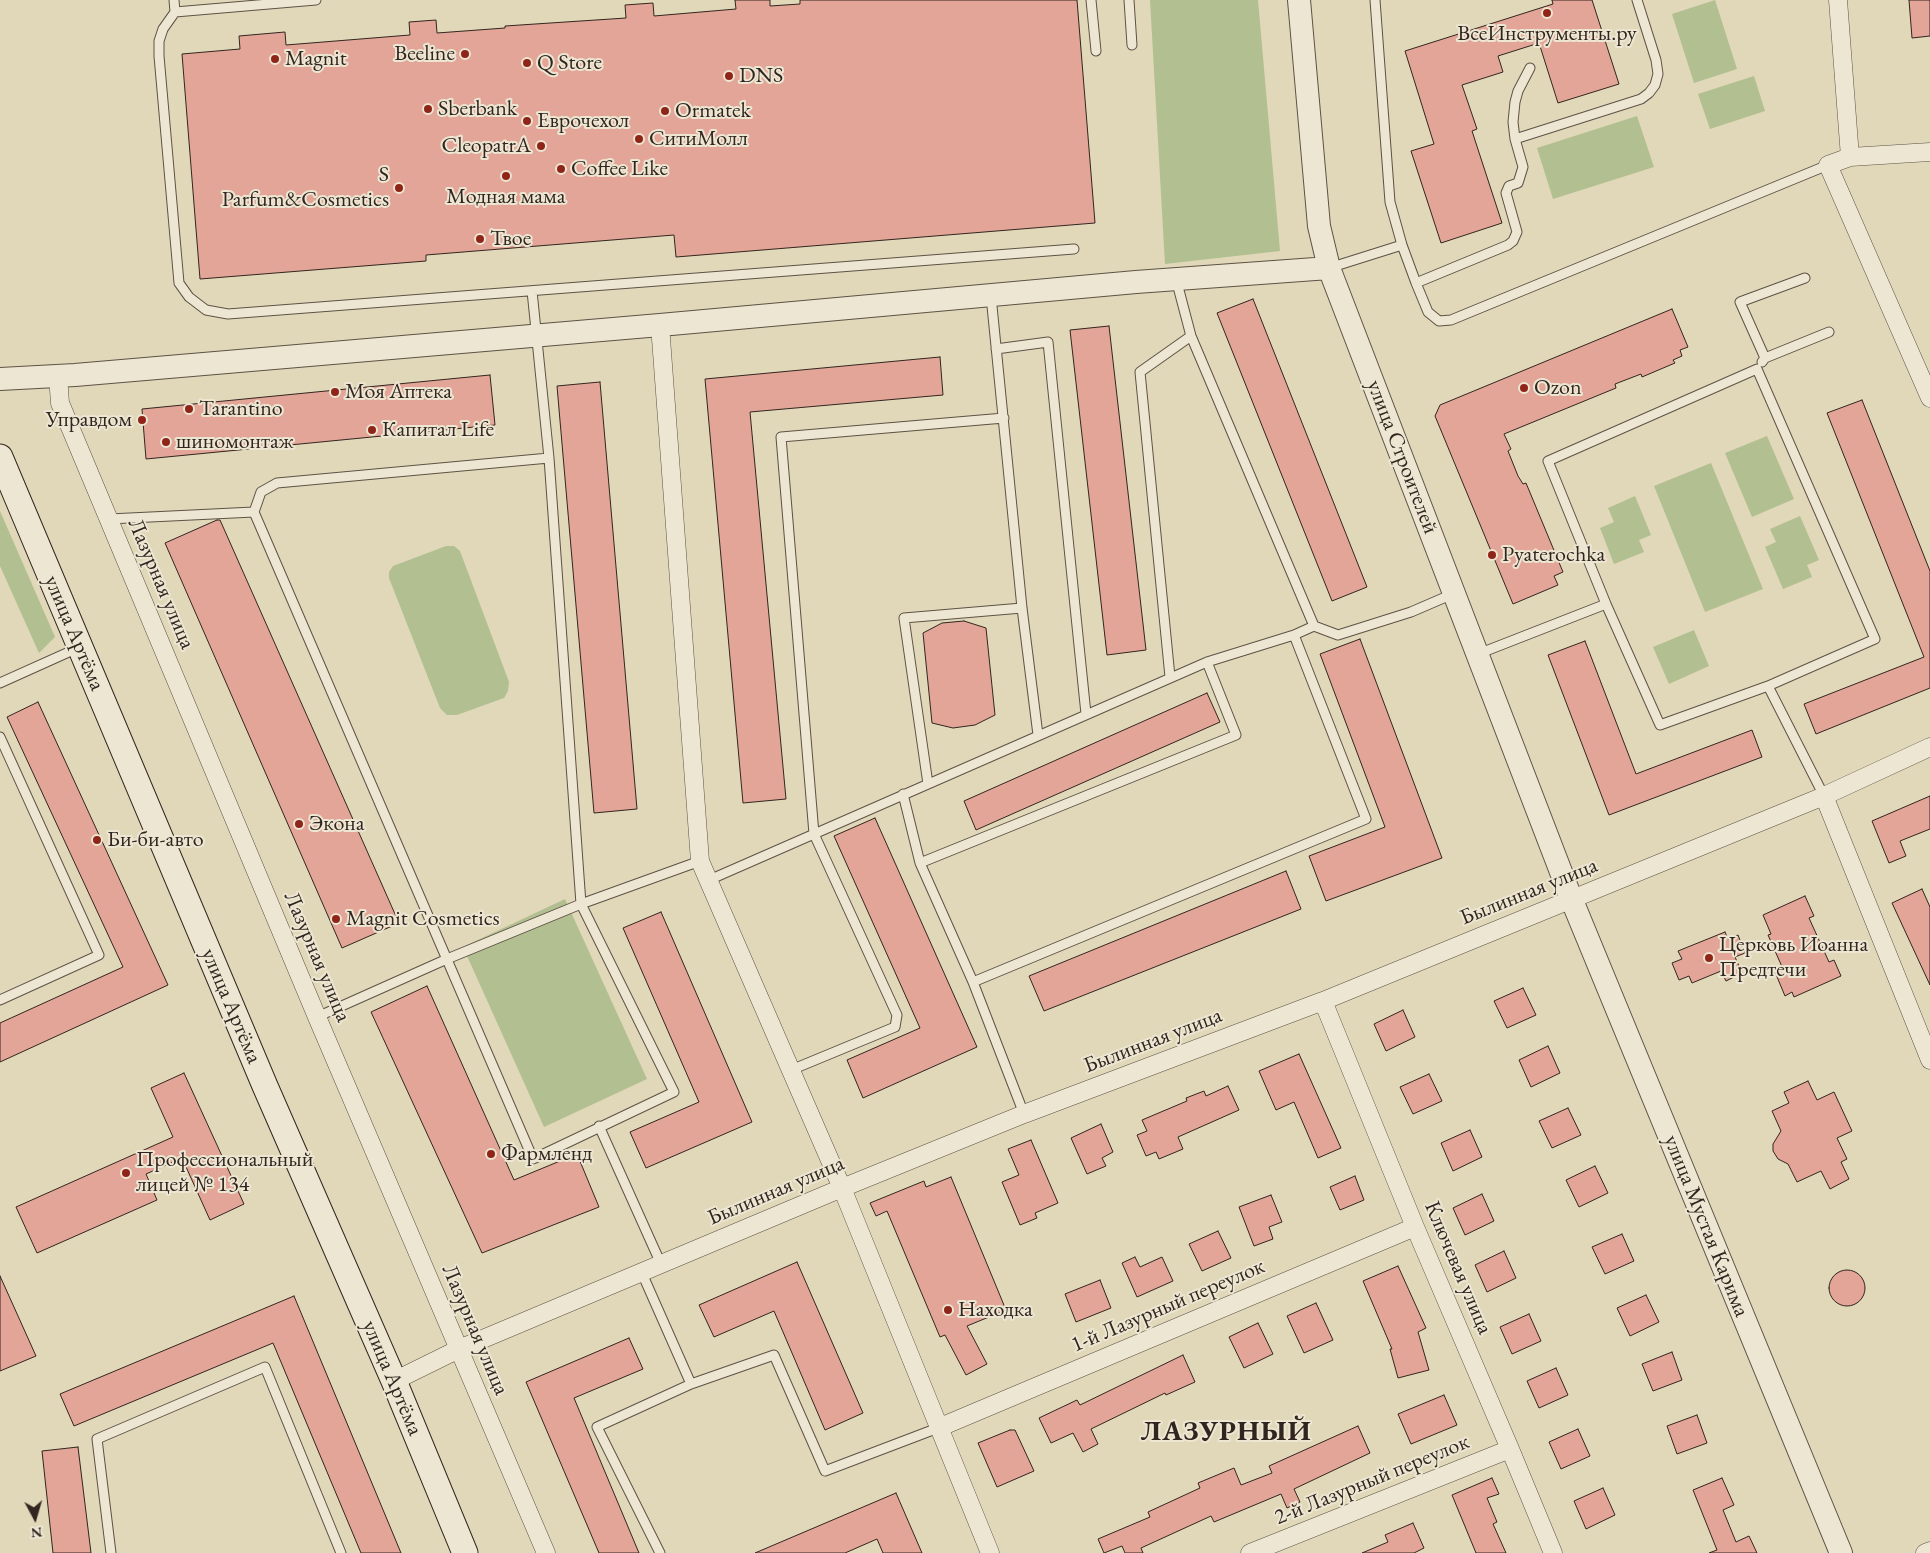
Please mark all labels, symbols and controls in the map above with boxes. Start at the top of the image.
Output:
marker: ВсеИнструменты.ру [1541,7,1553,19]
place label: ВсеИнструменты.ру [1457,21,1637,47]
place label: Beeline [394,41,455,67]
place label: Magnit [285,46,347,72]
marker: Beeline [459,48,471,60]
place label: Q Store [537,50,602,76]
marker: Magnit [269,53,281,65]
marker: Q Store [521,57,533,69]
place label: DNS [739,63,783,89]
marker: DNS [723,70,735,82]
place label: Sberbank [438,96,517,122]
place label: Ormatek [675,98,751,124]
marker: Sberbank [422,103,434,115]
marker: Ormatek [659,105,671,117]
place label: Еврочехол [537,108,629,134]
marker: Еврочехол [521,115,533,127]
place label: СитиМолл [649,126,748,152]
place label: CleopatrA [442,133,531,159]
marker: СитиМолл [633,133,645,145]
marker: CleopatrA [535,140,547,152]
place label: Coffee Like [571,156,668,182]
place label: S Parfum&Cosmetics [222,162,389,214]
marker: Coffee Like [555,163,567,175]
marker: Модная мама [500,170,512,182]
marker: S Parfum&Cosmetics [393,182,405,194]
place label: Модная мама [446,184,566,210]
place label: Твое [490,226,531,252]
marker: Твое [474,233,486,245]
place label: Ozon [1534,375,1582,401]
street label: улица Строителей [1361,376,1443,538]
place label: Моя Аптека [345,379,452,405]
marker: Ozon [1518,382,1530,394]
marker: Моя Аптека [329,386,341,398]
place label: Tarantino [199,396,283,422]
marker: Tarantino [183,403,195,415]
place label: Управдом [46,407,132,433]
marker: Управдом [136,414,148,426]
place label: Капитал Life [382,417,494,443]
marker: Капитал Life [366,424,378,436]
place label: шиномонтаж [176,429,294,455]
marker: шиномонтаж [160,436,172,448]
street label: Лазурная улица [122,515,200,653]
place label: Pyaterochka [1502,542,1605,568]
marker: Pyaterochka [1486,549,1498,561]
street label: улица Артёма [38,571,110,695]
place label: Экона [309,811,365,837]
marker: Экона [293,818,305,830]
place label: Би-би-авто [107,827,204,853]
marker: Би-би-авто [91,834,103,846]
street label: Былинная улица [1456,852,1602,932]
street label: Лазурная улица [278,888,356,1026]
place label: Magnit Cosmetics [346,906,500,932]
marker: Magnit Cosmetics [330,913,342,925]
place label: Церковь Иоанна Предтечи [1719,932,1868,984]
street label: улица Артёма [195,944,267,1068]
marker: Церковь Иоанна Предтечи [1703,952,1715,964]
street label: Былинная улица [1080,1003,1226,1079]
street label: улица Мустая Карима [1657,1131,1755,1321]
place label: Фармленд [501,1141,592,1167]
place label: Профессиональный лицей № 134 [136,1147,313,1198]
marker: Фармленд [485,1148,497,1160]
street label: Былинная улица [704,1150,848,1232]
marker: Профессиональный лицей № 134 [120,1167,132,1179]
street label: Ключевая улица [1418,1198,1498,1338]
street label: 1-й Лазурный переулок [1067,1253,1269,1359]
street label: Лазурная улица [436,1261,514,1399]
place label: Находка [958,1297,1033,1323]
marker: Находка [942,1304,954,1316]
street label: улица Артёма [356,1316,428,1440]
district label: ЛАЗУРНЫЙ [1139,1415,1313,1449]
street label: 2-й Лазурный переулок [1271,1429,1473,1531]
north arrow [10,1493,60,1543]
text: N [30,1523,43,1542]

